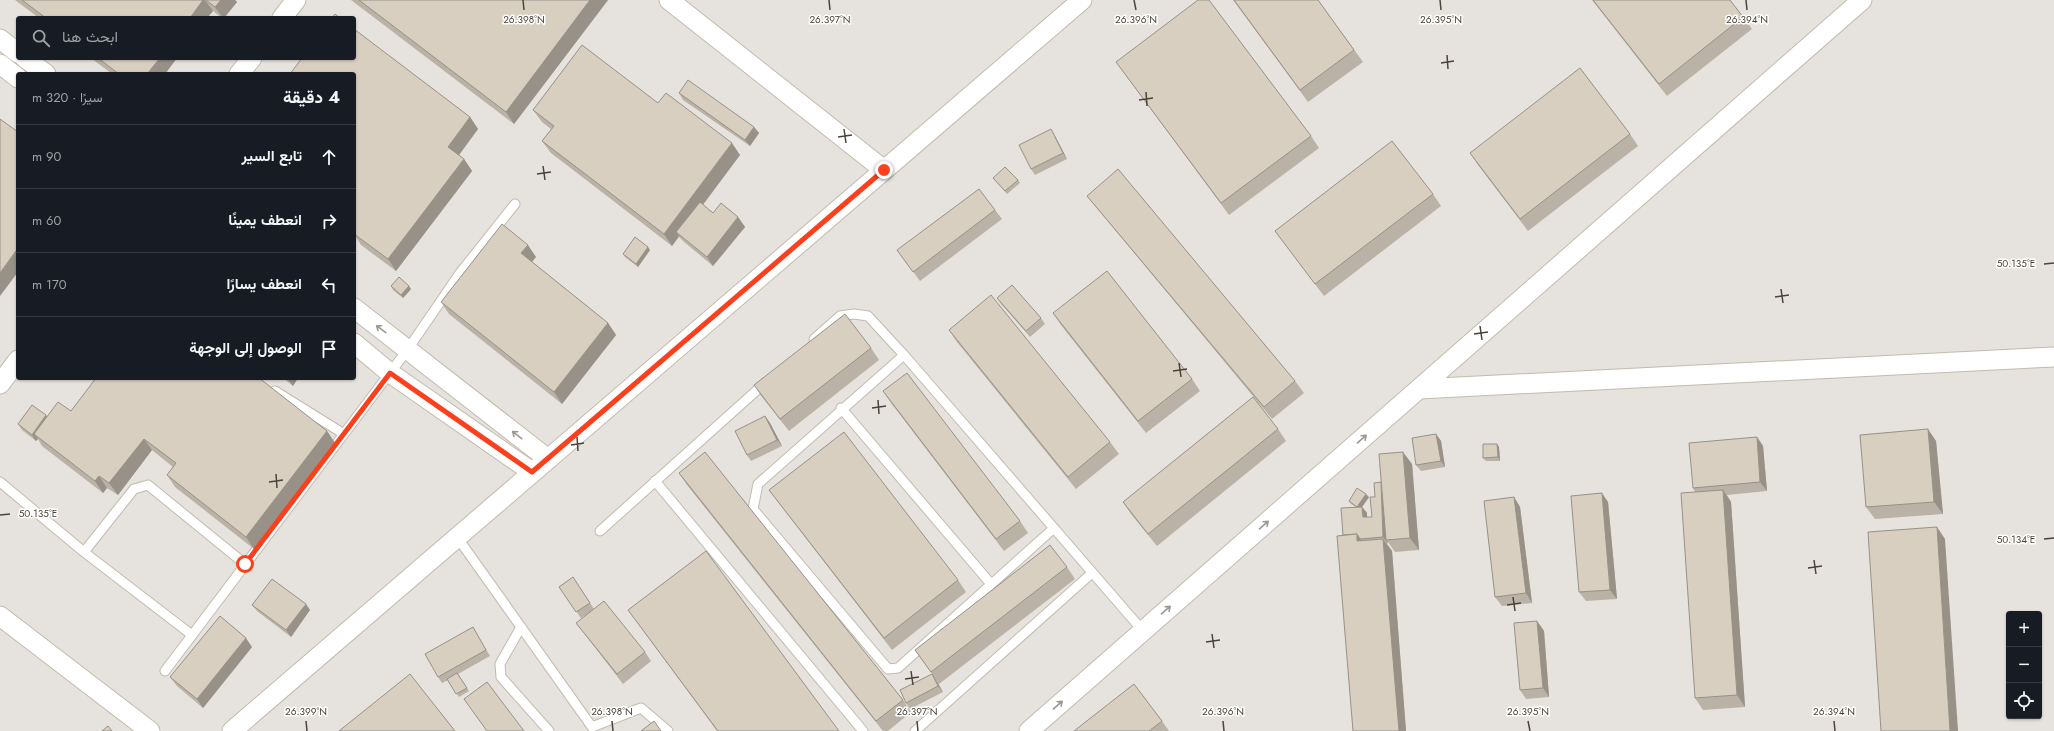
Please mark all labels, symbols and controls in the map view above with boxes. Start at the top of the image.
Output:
text: 26.398°N [503,12,545,27]
text: 26.397°N [809,12,851,27]
text: 26.396°N [1115,12,1157,27]
text: 26.395°N [1420,12,1462,27]
text: 26.394°N [1726,12,1768,27]
search box [16,16,356,60]
text: ابحث هنا [62,26,118,48]
icon: search [30,27,52,49]
text: 4 دقيقة [283,85,340,109]
text: سيرًا · 320 m [32,88,103,107]
text: تابع السير [242,145,302,167]
icon: ahead [318,146,340,168]
text: 90 m [32,147,61,166]
route end [875,161,893,179]
text: انعطف يمينًا [228,209,302,231]
icon: right [318,210,340,232]
text: 60 m [32,211,61,230]
text: 50.135°E [1997,256,2035,271]
text: انعطف يسارًا [227,273,302,295]
icon: left [318,274,340,296]
text: 170 m [32,275,67,294]
one-way arrow [376,325,387,333]
text: الوصول إلى الوجهة [189,337,302,359]
icon: arrive [318,338,340,360]
one-way arrow [512,431,523,439]
one-way arrow [1357,434,1367,443]
text: 50.135°E [19,506,57,521]
one-way arrow [1259,520,1269,529]
text: 50.134°E [1997,532,2035,547]
route start [236,555,254,573]
one-way arrow [1161,606,1172,615]
map controls [2006,611,2042,719]
button: + [2006,611,2042,647]
button: − [2006,647,2042,683]
button: locate [2006,683,2042,719]
one-way arrow [1053,701,1063,710]
text: 26.399°N [285,704,327,719]
text: 26.398°N [591,704,633,719]
text: 26.397°N [896,704,938,719]
text: 26.396°N [1202,704,1244,719]
text: 26.395°N [1507,704,1549,719]
text: 26.394°N [1813,704,1855,719]

